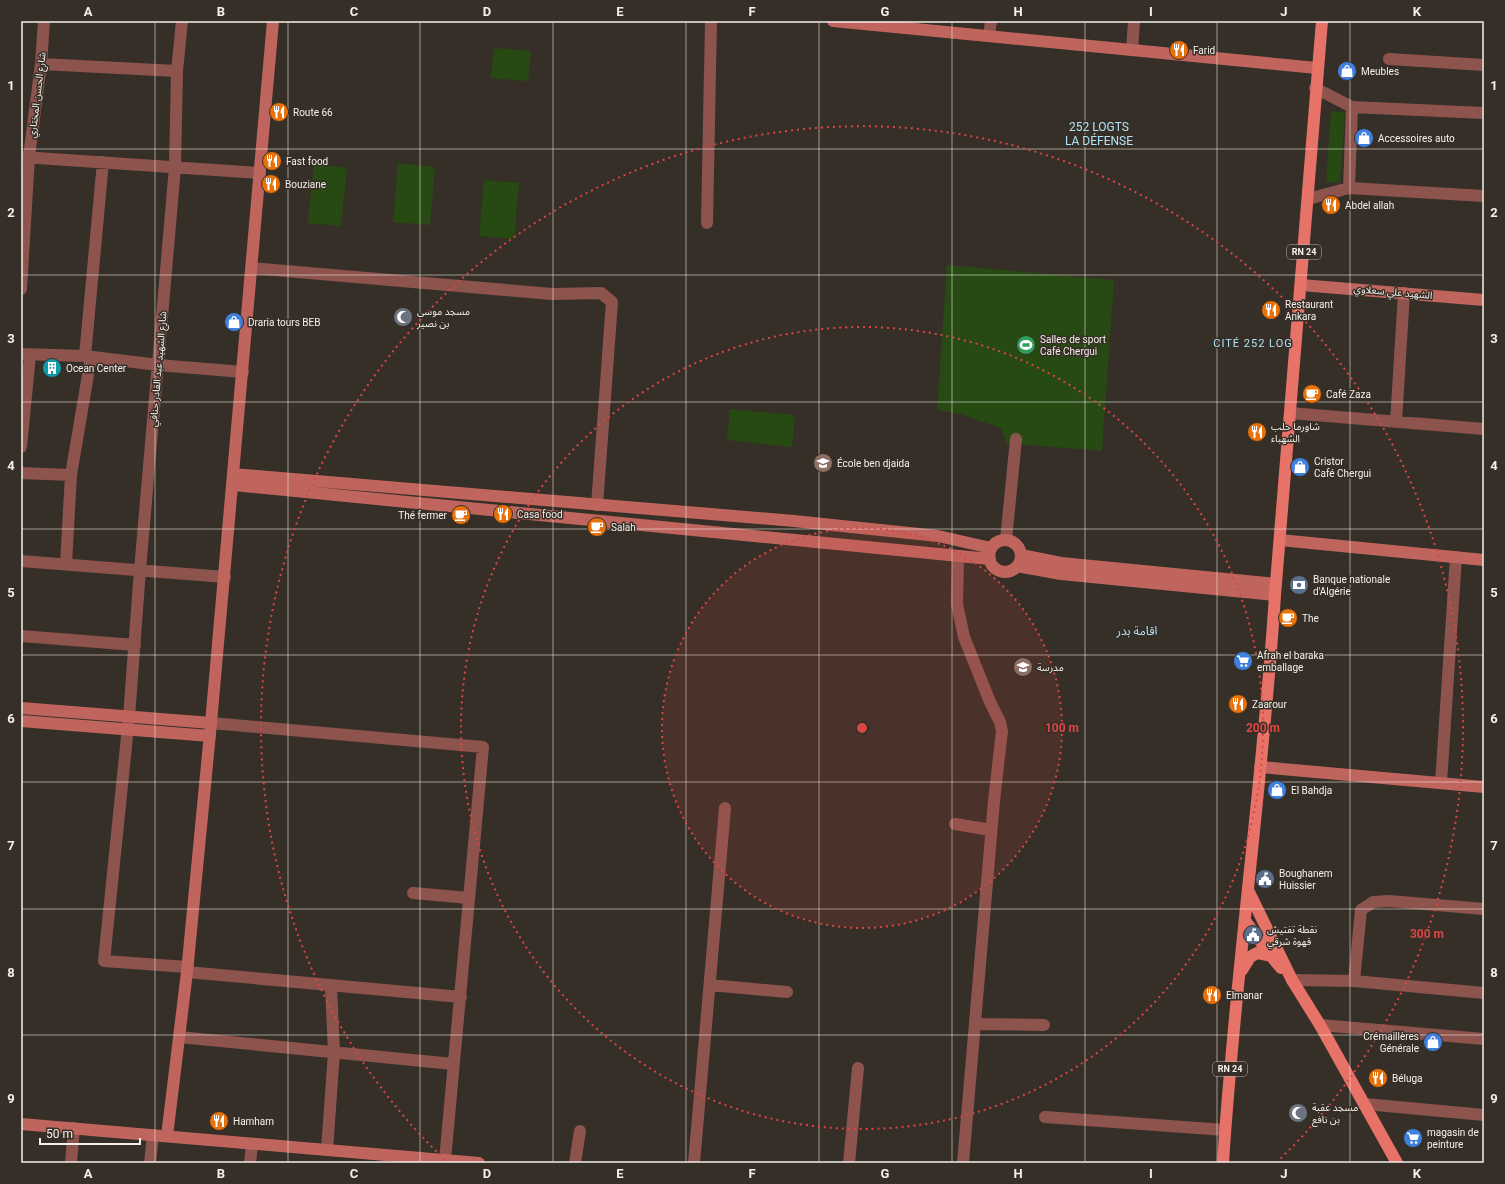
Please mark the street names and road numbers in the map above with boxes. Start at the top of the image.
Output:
street label: شارع الحسن المختاري [26,51,50,139]
road number: RN 24 [1287,245,1321,259]
street label: الشهيد علي سعلاوي [1353,283,1433,303]
street label: شارع الشهيد عبد القادر حنافي [147,311,171,428]
road number: RN 24 [1213,1062,1247,1076]

